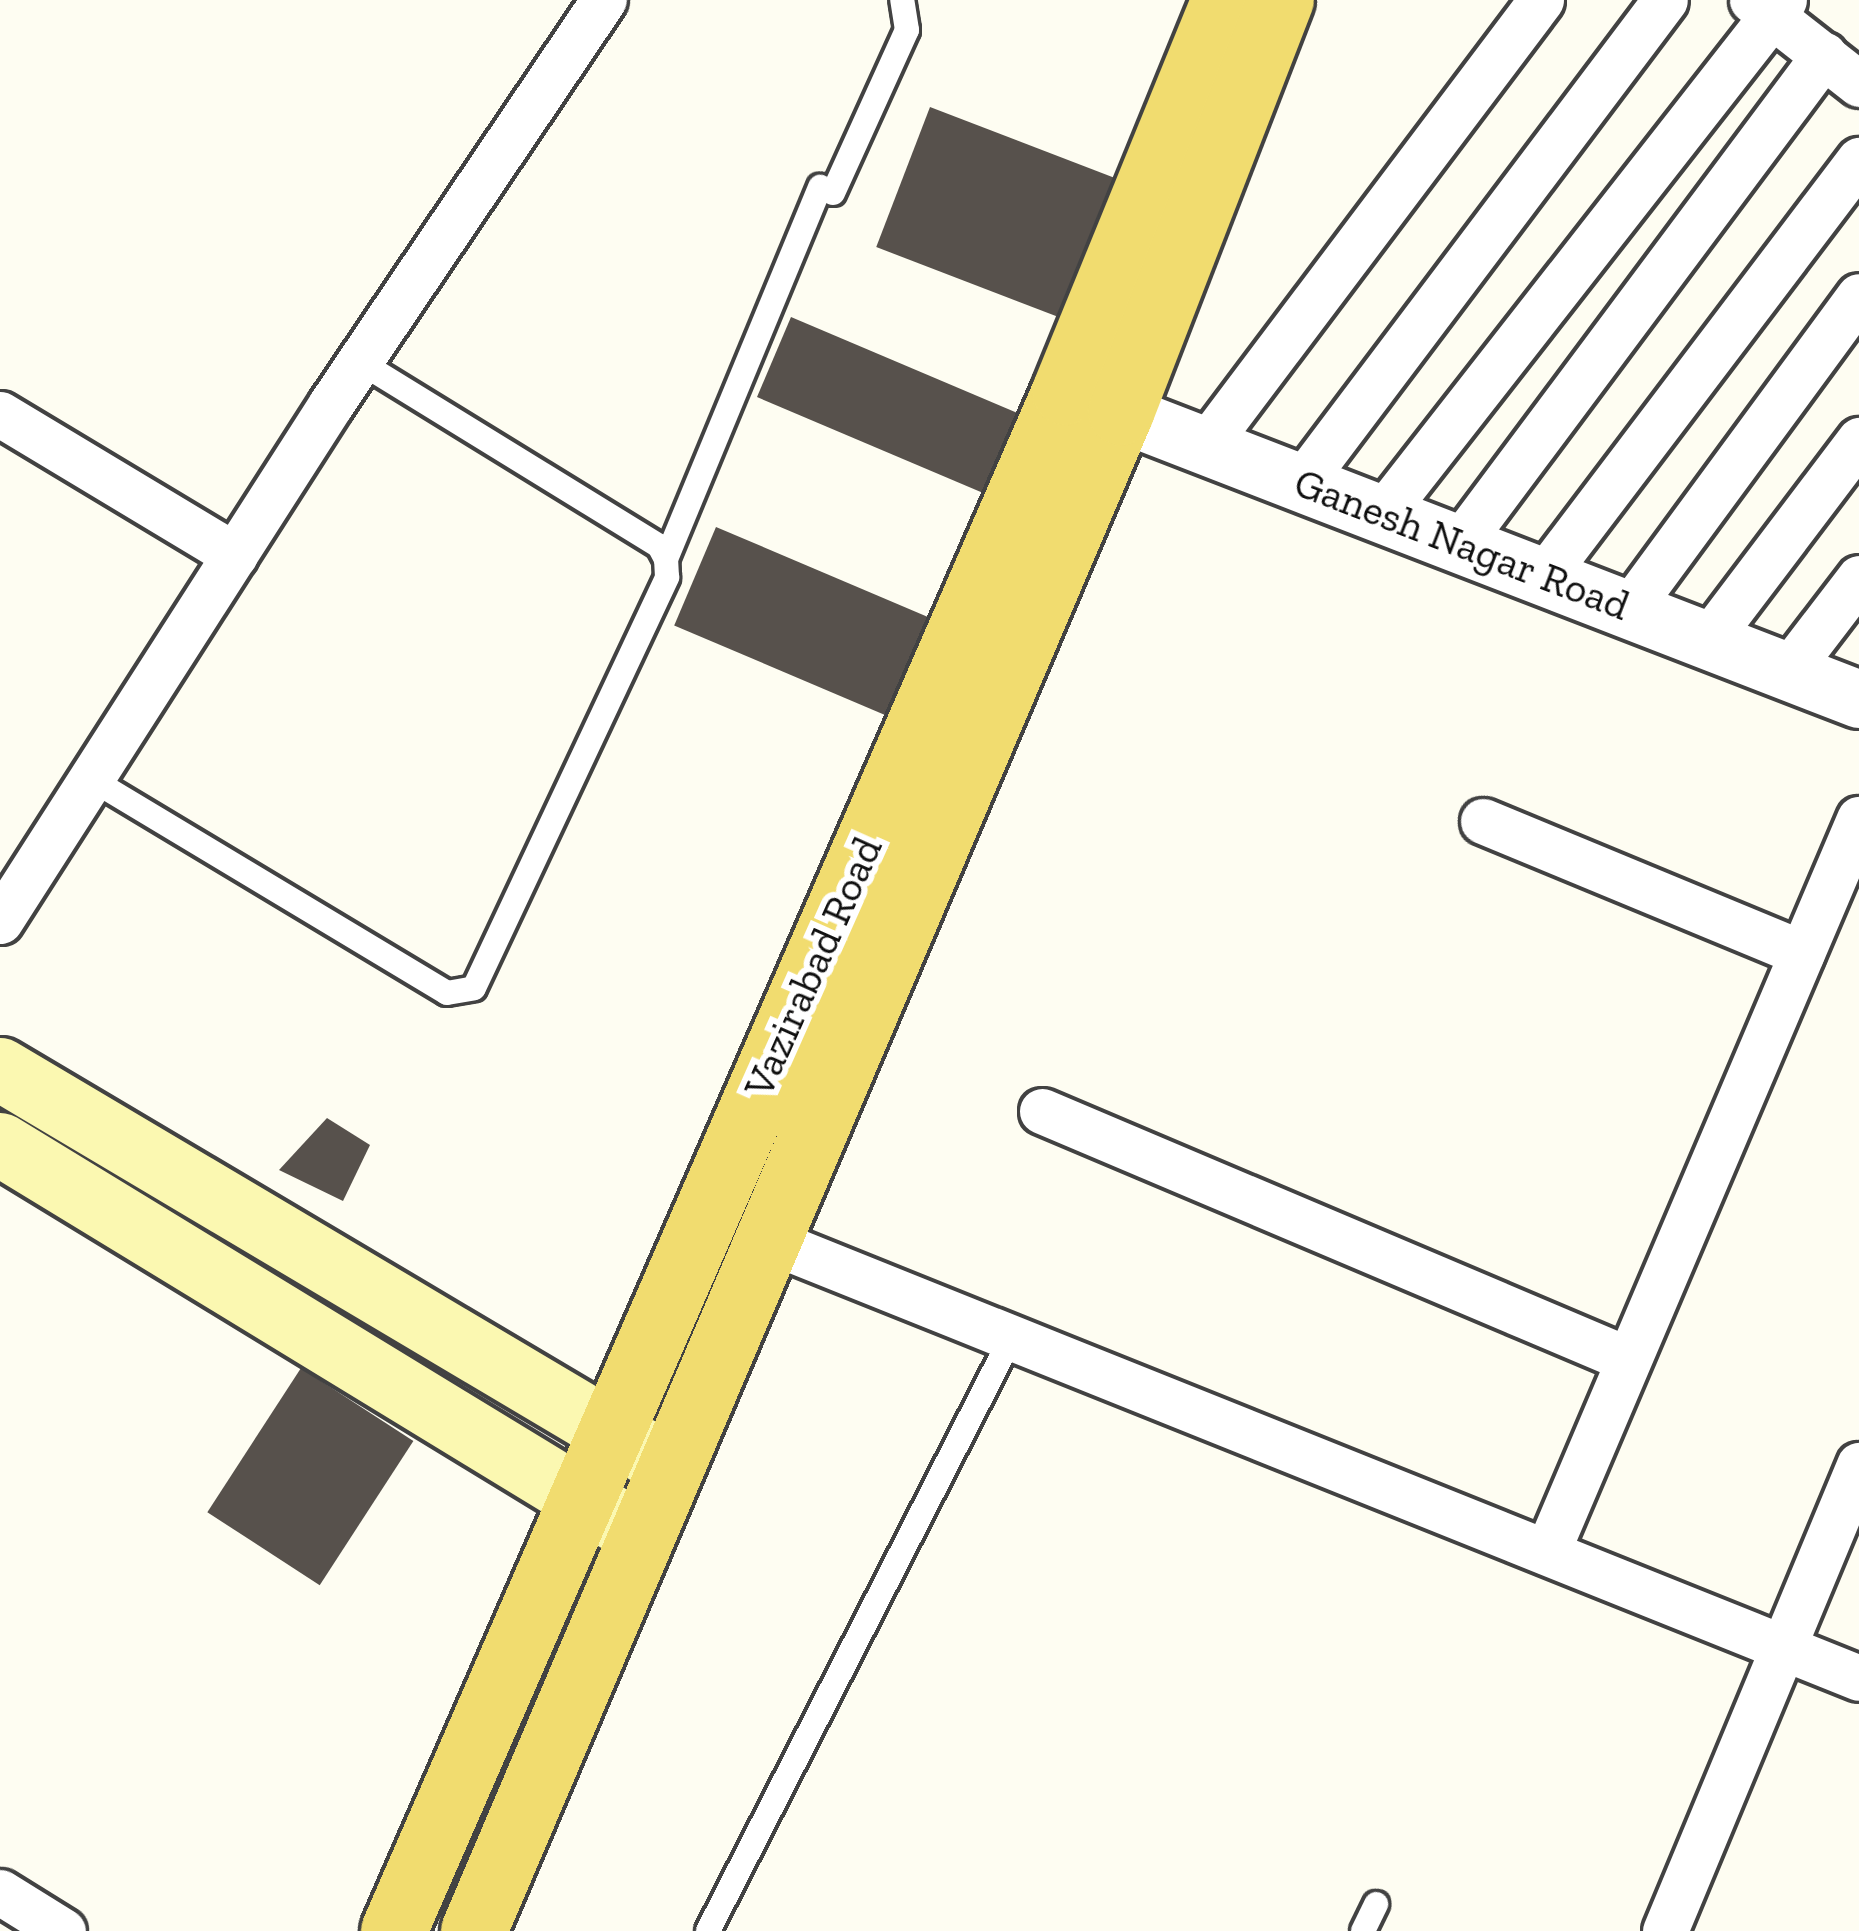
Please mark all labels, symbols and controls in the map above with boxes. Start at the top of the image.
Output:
street label: Ganesh Nagar Road [1287,457,1637,631]
street label: Vazirabad Road [733,829,893,1105]

